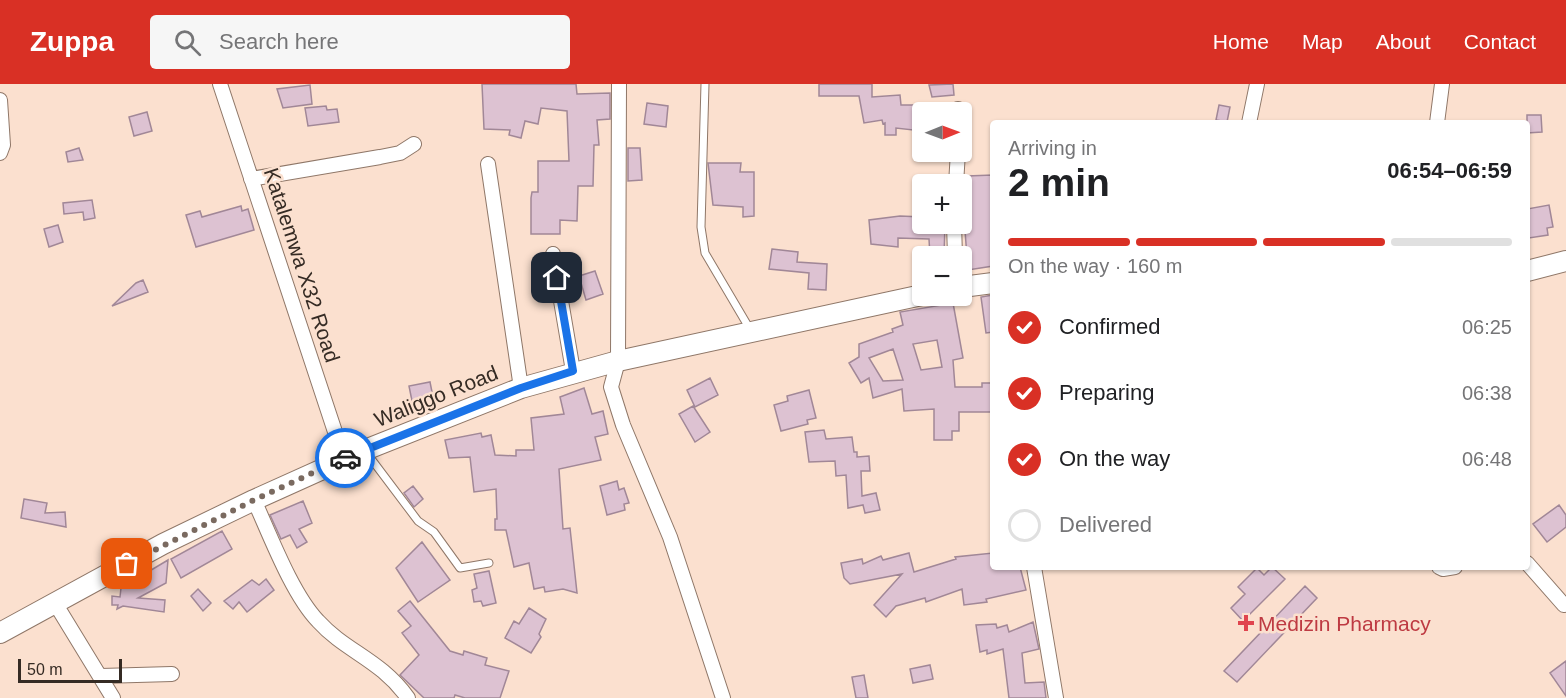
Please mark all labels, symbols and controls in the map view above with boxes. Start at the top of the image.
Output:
search box [150,15,570,69]
text: Zuppa [30,26,114,57]
icon: search [171,26,204,59]
text: Search here [219,29,339,54]
text: Home [1213,30,1269,53]
text: Map [1302,30,1343,53]
text: About [1376,30,1431,53]
text: Contact [1464,30,1536,53]
north arrow [912,102,972,162]
map controls [912,102,972,306]
text: Arriving in [1008,137,1097,159]
text: 06:54–06:59 [1387,158,1512,183]
text: 2 min [1008,161,1110,204]
street label: Katalemwa X32 Road [260,165,344,365]
button: + [912,174,972,234]
button: − [912,246,972,306]
pin [531,252,582,303]
text: On the way · 160 m [1008,255,1183,277]
icon: home [540,261,573,294]
icon: check [1008,311,1041,344]
text: Confirmed [1059,314,1160,339]
text: 06:25 [1462,316,1512,338]
street label: Waliggo Road [371,361,501,431]
icon: check [1008,377,1041,410]
text: Preparing [1059,380,1154,405]
text: 06:38 [1462,382,1512,404]
courier [315,428,375,488]
icon: car [329,442,362,475]
icon: check [1008,443,1041,476]
text: On the way [1059,446,1170,471]
text: 06:48 [1462,448,1512,470]
text: Delivered [1059,512,1152,537]
pin [101,538,152,589]
icon: bag [110,547,143,580]
place label: Medizin Pharmacy [1258,612,1431,635]
marker: Medizin Pharmacy [1239,616,1253,630]
scale bar [18,656,122,684]
text: 50 m [27,661,63,678]

